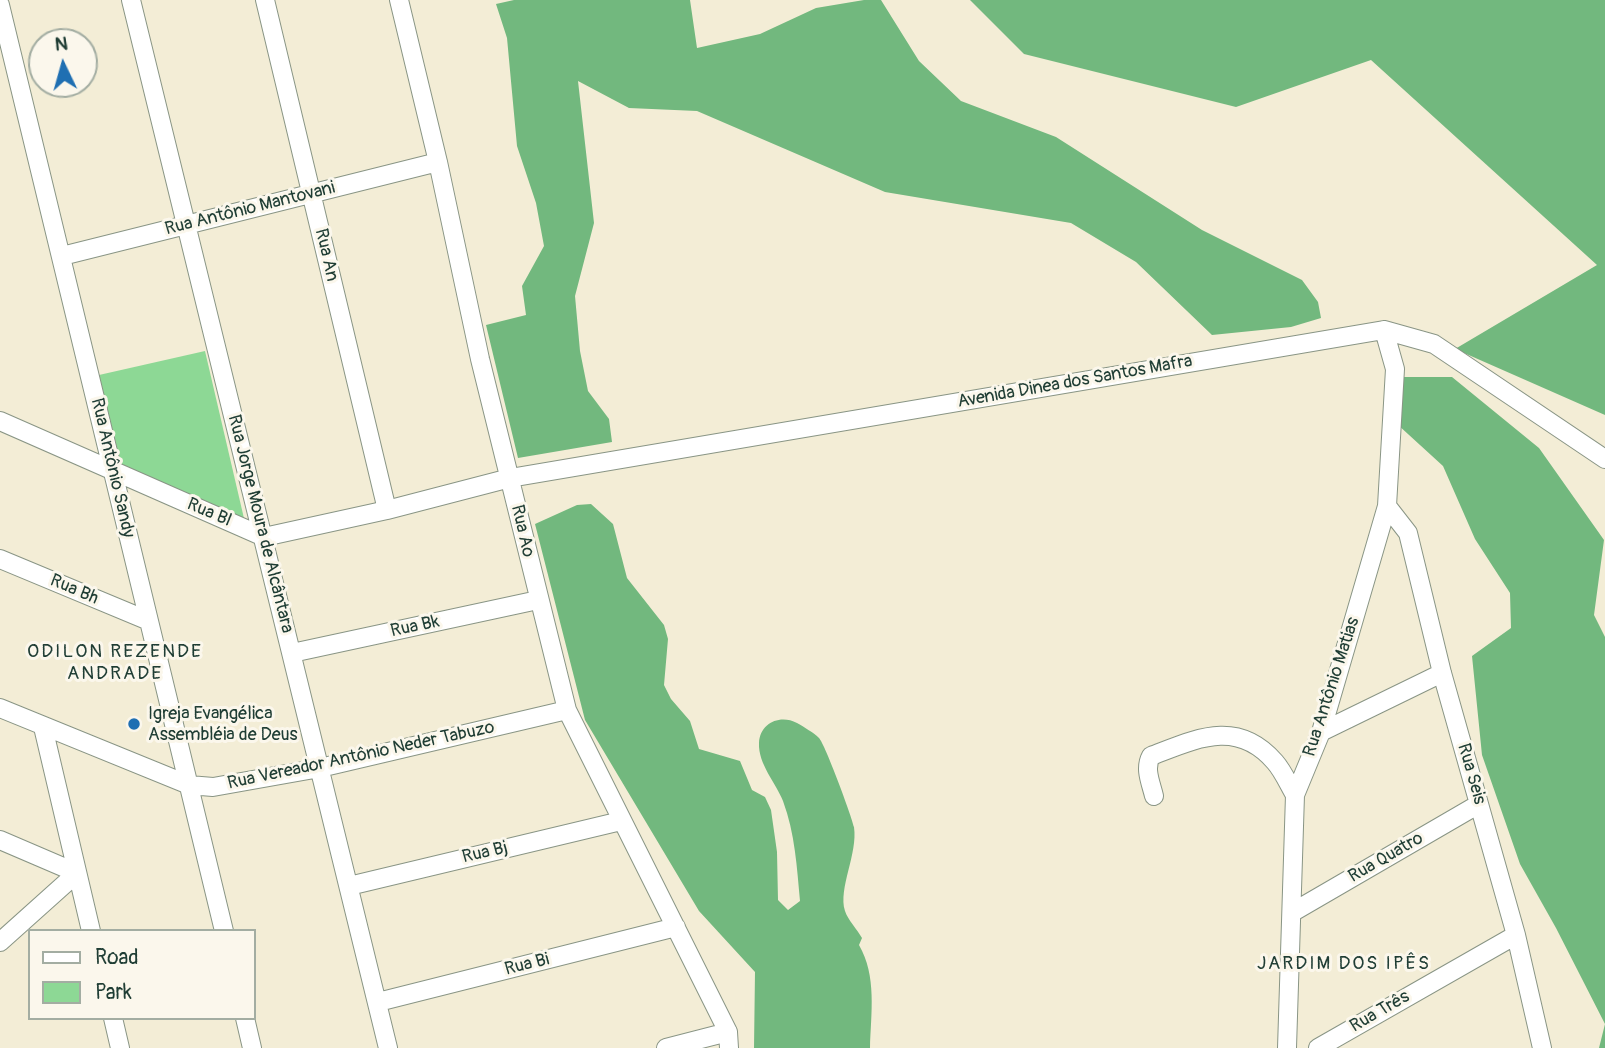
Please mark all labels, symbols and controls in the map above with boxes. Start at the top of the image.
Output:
north arrow [28,28,98,98]
text: N [54,32,69,57]
street label: Rua Antônio Mantovani [163,177,337,241]
street label: Rua An [309,226,343,284]
street label: Avenida Dinea dos Santos Mafra [956,351,1194,413]
street label: Rua Antônio Sandy [85,396,139,540]
street label: Rua Jorge Moura de Alcântara [222,413,298,635]
street label: Rua Bl [184,494,234,532]
street label: Rua Ao [506,503,538,559]
street label: Rua Bh [47,570,101,610]
street label: Rua Bk [389,611,441,643]
street label: Rua Antônio Matias [1299,615,1365,759]
district label: ODILON REZENDE ANDRADE [29,641,201,685]
place label: Igreja Evangélica Assembléia de Deus [148,703,298,746]
marker: Igreja Evangélica Assembléia de Deus [126,716,142,732]
street label: Rua Vereador Antônio Neder Tabuzo [226,717,496,795]
street label: Rua Seis [1452,741,1490,807]
street label: Rua Quatro [1345,828,1427,888]
street label: Rua Bj [460,837,510,869]
legend [28,929,256,1020]
text: Road [95,944,139,971]
street label: Rua Bi [502,949,552,981]
district label: JARDIM DOS IPÊS [1259,953,1429,975]
text: Park [95,979,132,1006]
street label: Rua Três [1346,986,1414,1038]

